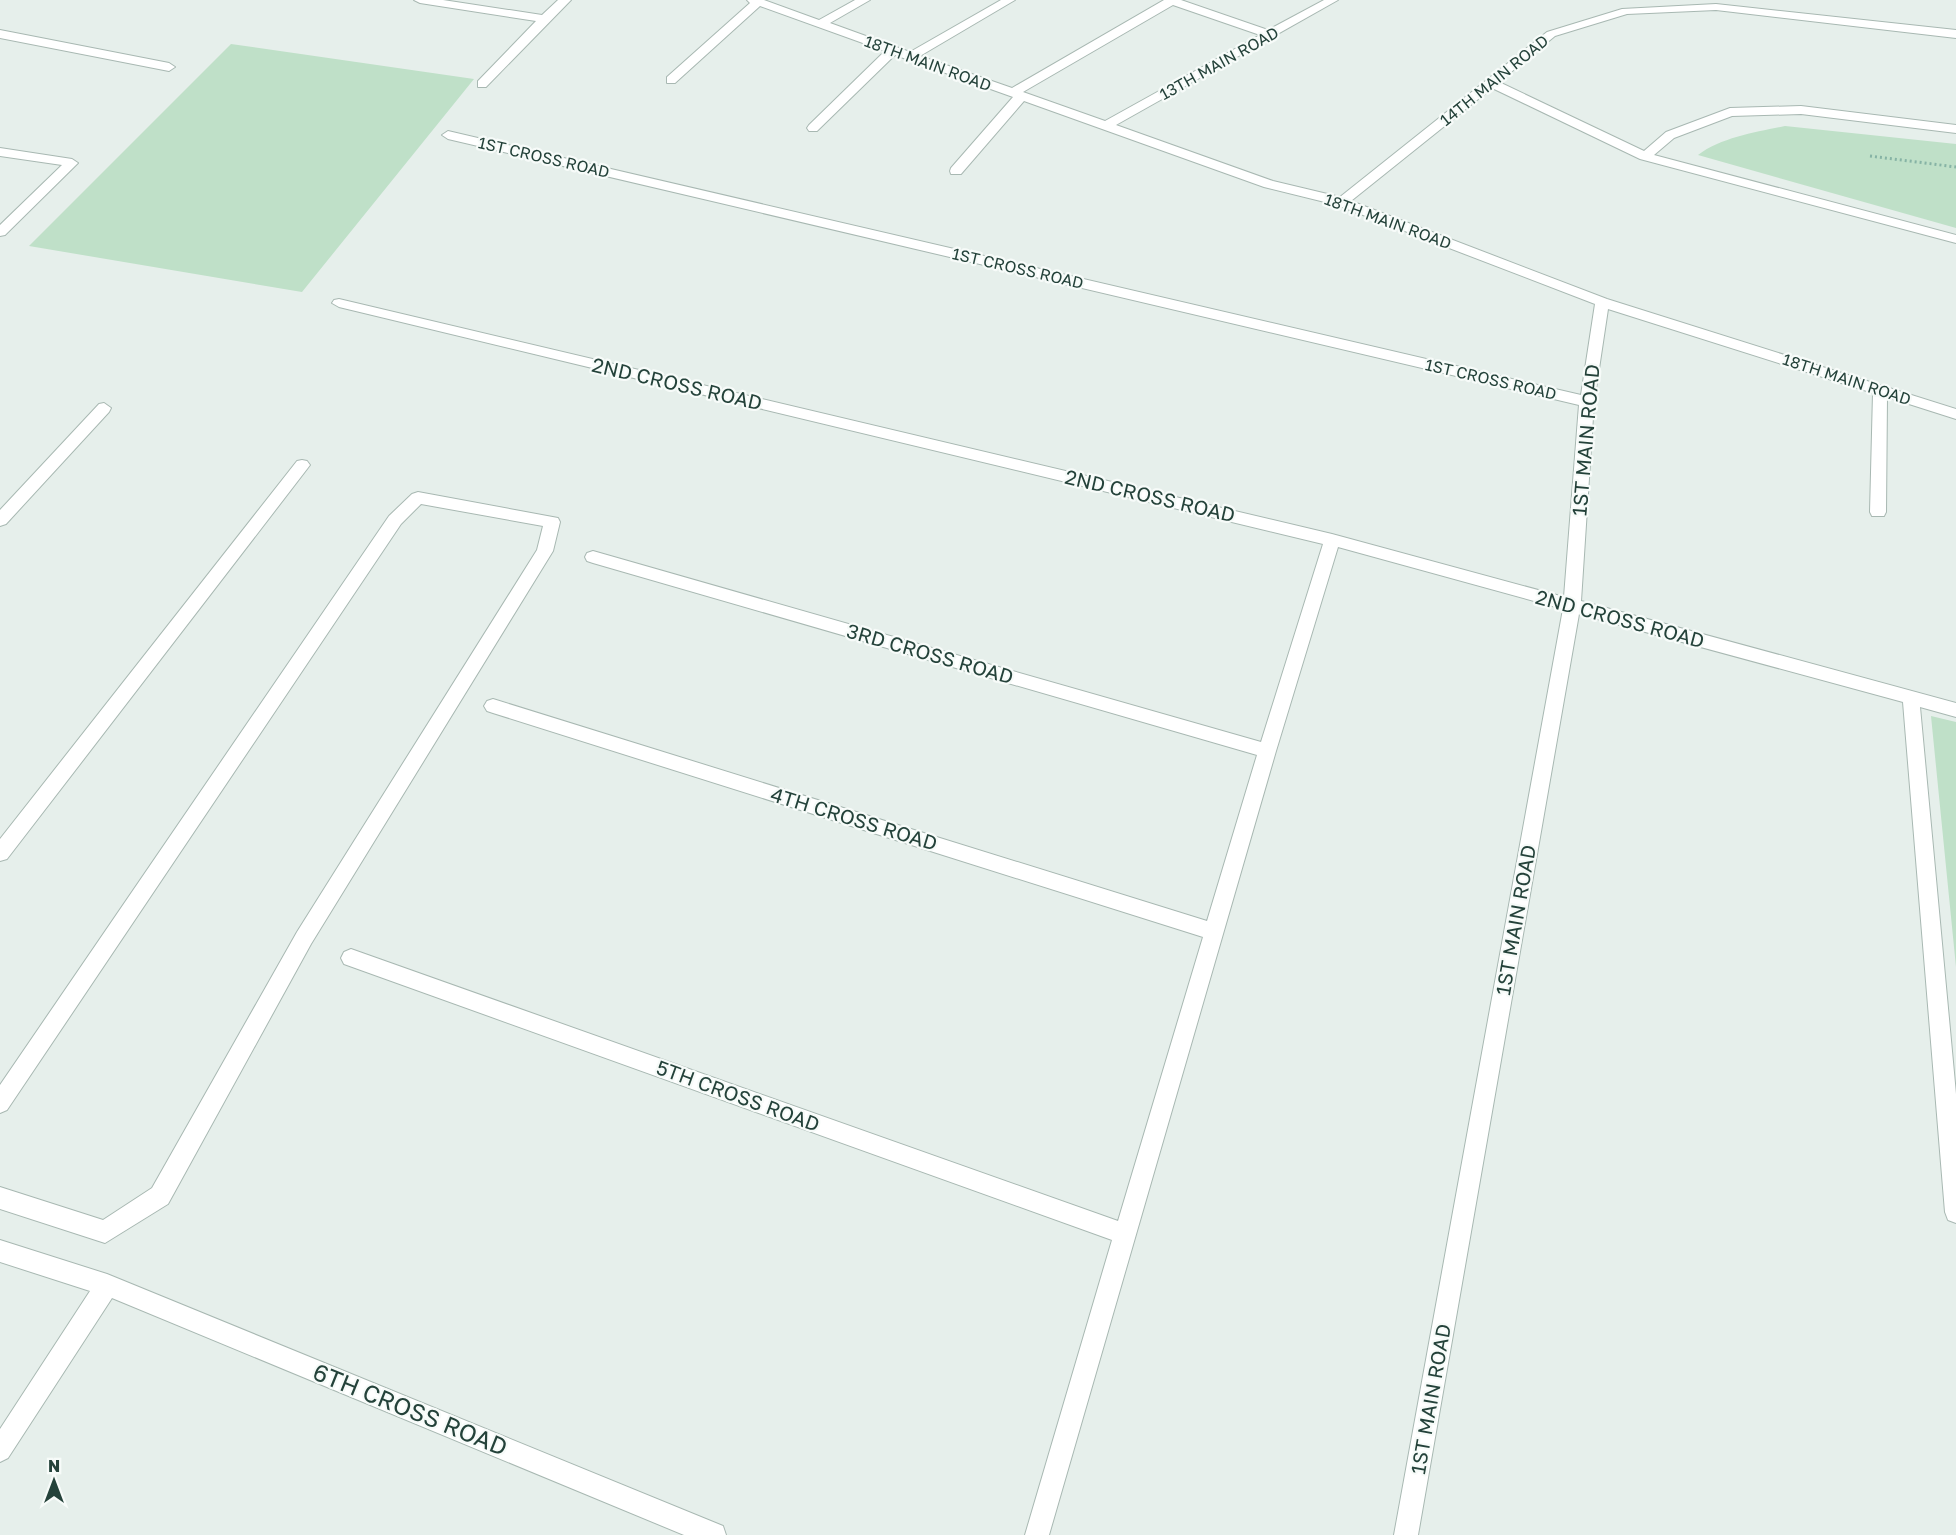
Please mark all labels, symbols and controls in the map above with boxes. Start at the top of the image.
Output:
street label: 13TH MAIN ROAD [1156,22,1282,104]
street label: 14TH MAIN ROAD [1436,30,1552,130]
street label: 18TH MAIN ROAD [862,31,994,95]
street label: 1ST CROSS ROAD [476,132,612,182]
street label: 18TH MAIN ROAD [1322,189,1454,253]
street label: 1ST CROSS ROAD [950,243,1086,293]
street label: 18TH MAIN ROAD [1780,349,1914,409]
street label: 2ND CROSS ROAD [590,352,765,414]
street label: 1ST CROSS ROAD [1423,354,1559,404]
street label: 1ST MAIN ROAD [1566,363,1604,517]
street label: 2ND CROSS ROAD [1063,464,1238,526]
street label: 2ND CROSS ROAD [1533,584,1707,652]
street label: 3RD CROSS ROAD [844,618,1016,688]
street label: 4TH CROSS ROAD [768,781,940,855]
street label: 1ST MAIN ROAD [1490,843,1540,997]
street label: 5TH CROSS ROAD [653,1054,823,1136]
street label: 1ST MAIN ROAD [1405,1322,1455,1476]
street label: 6TH CROSS ROAD [309,1356,512,1461]
north arrow [24,1451,84,1511]
text: N [48,1456,60,1476]

